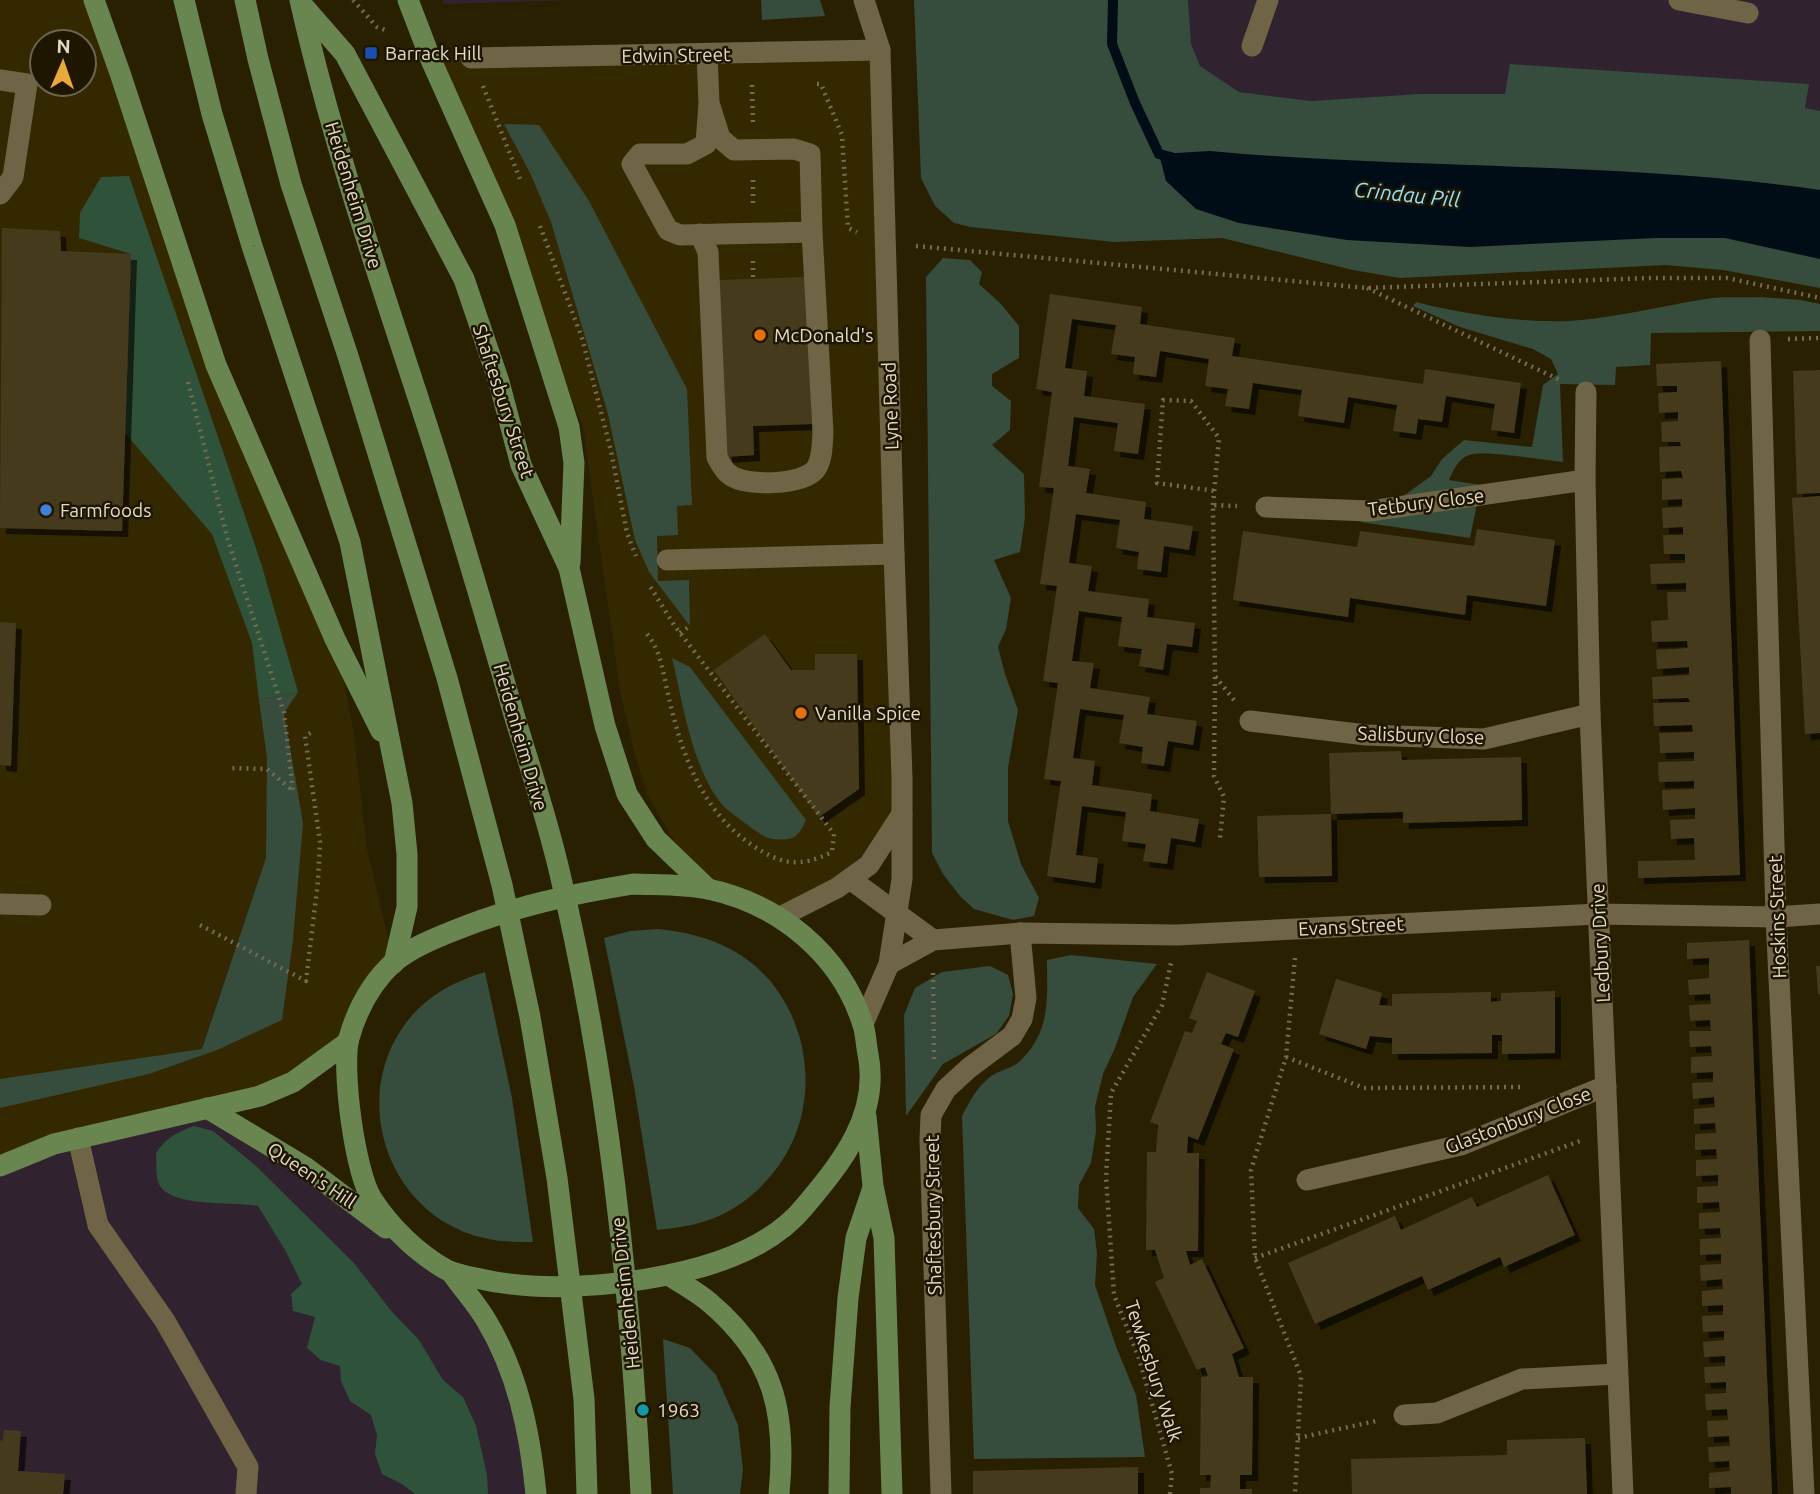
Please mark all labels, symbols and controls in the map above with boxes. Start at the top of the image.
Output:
north arrow [28,28,98,98]
text: N [56,35,71,57]
place label: Barrack Hill [385,42,482,64]
street label: Edwin Street [621,43,731,67]
marker: Barrack Hill [363,45,379,61]
street label: Heidenheim Drive [321,119,387,271]
water label: Crindau Pill [1353,176,1461,212]
street label: Shaftesbury Street [469,321,539,481]
place label: McDonald's [774,324,873,346]
marker: McDonald's [752,327,768,343]
street label: Lyne Road [877,362,903,450]
street label: Tetbury Close [1367,484,1485,520]
place label: Farmfoods [60,499,151,521]
marker: Farmfoods [38,502,54,518]
street label: Heidenheim Drive [489,661,553,813]
place label: Vanilla Spice [815,702,921,724]
marker: Vanilla Spice [793,705,809,721]
street label: Salisbury Close [1357,722,1485,748]
street label: Hoskins Street [1764,854,1790,979]
street label: Ledbury Drive [1586,883,1614,1003]
street label: Evans Street [1298,912,1405,940]
street label: Glastonbury Close [1442,1082,1594,1158]
street label: Shaftesbury Street [921,1134,945,1295]
street label: Queen's Hill [264,1137,360,1213]
street label: Heidenheim Drive [606,1216,644,1370]
street label: Tewkesbury Walk [1121,1297,1187,1445]
place label: 1963 [657,1399,700,1421]
marker: 1963 [635,1402,651,1418]

